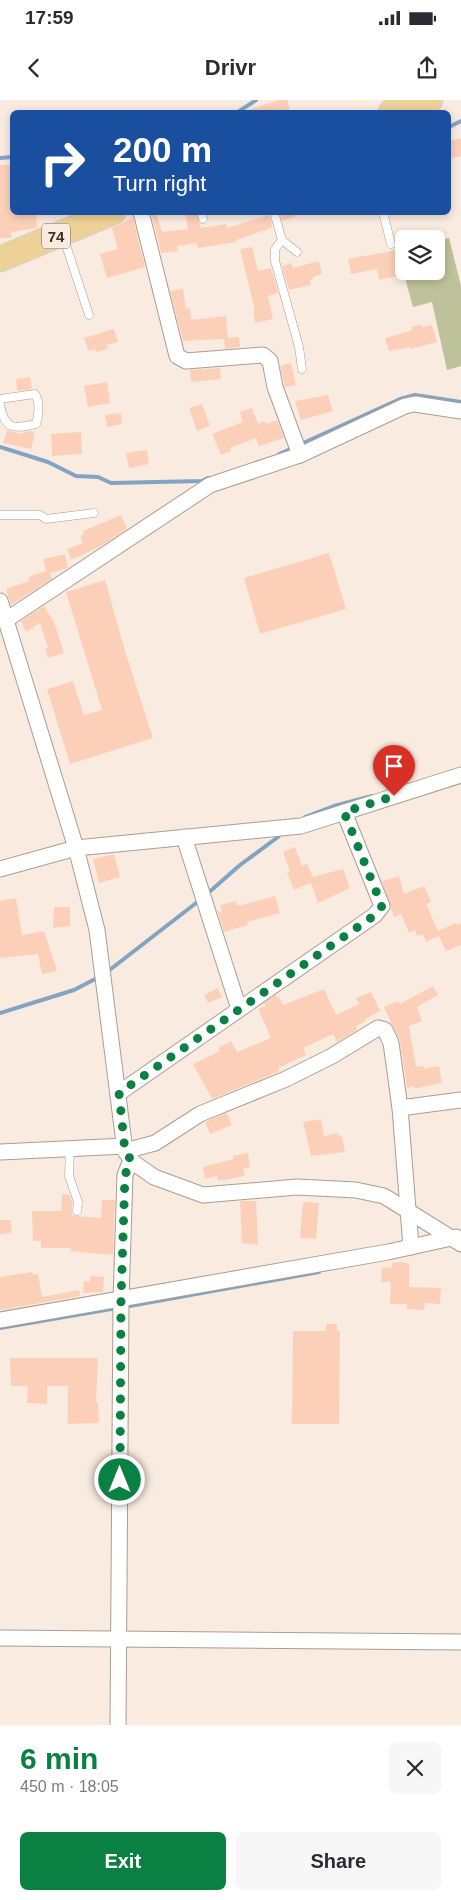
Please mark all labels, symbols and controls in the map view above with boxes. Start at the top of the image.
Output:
text: 17:59 [25,7,74,28]
icon: back [20,54,48,82]
icon: share [413,54,441,82]
text: Drivr [205,55,256,80]
icon: right [30,130,95,195]
text: 200 m [113,130,212,169]
text: Turn right [113,171,206,196]
road number: 74 [42,224,70,248]
map controls [395,230,445,280]
button: layers [395,230,445,280]
pin [373,745,415,796]
icon: arrive [380,752,408,780]
position arrow [93,1453,145,1505]
text: 6 min [20,1742,98,1775]
button: close [389,1742,441,1794]
text: 450 m · 18:05 [20,1778,119,1795]
button: Exit [20,1832,226,1890]
button: Share [236,1832,441,1890]

